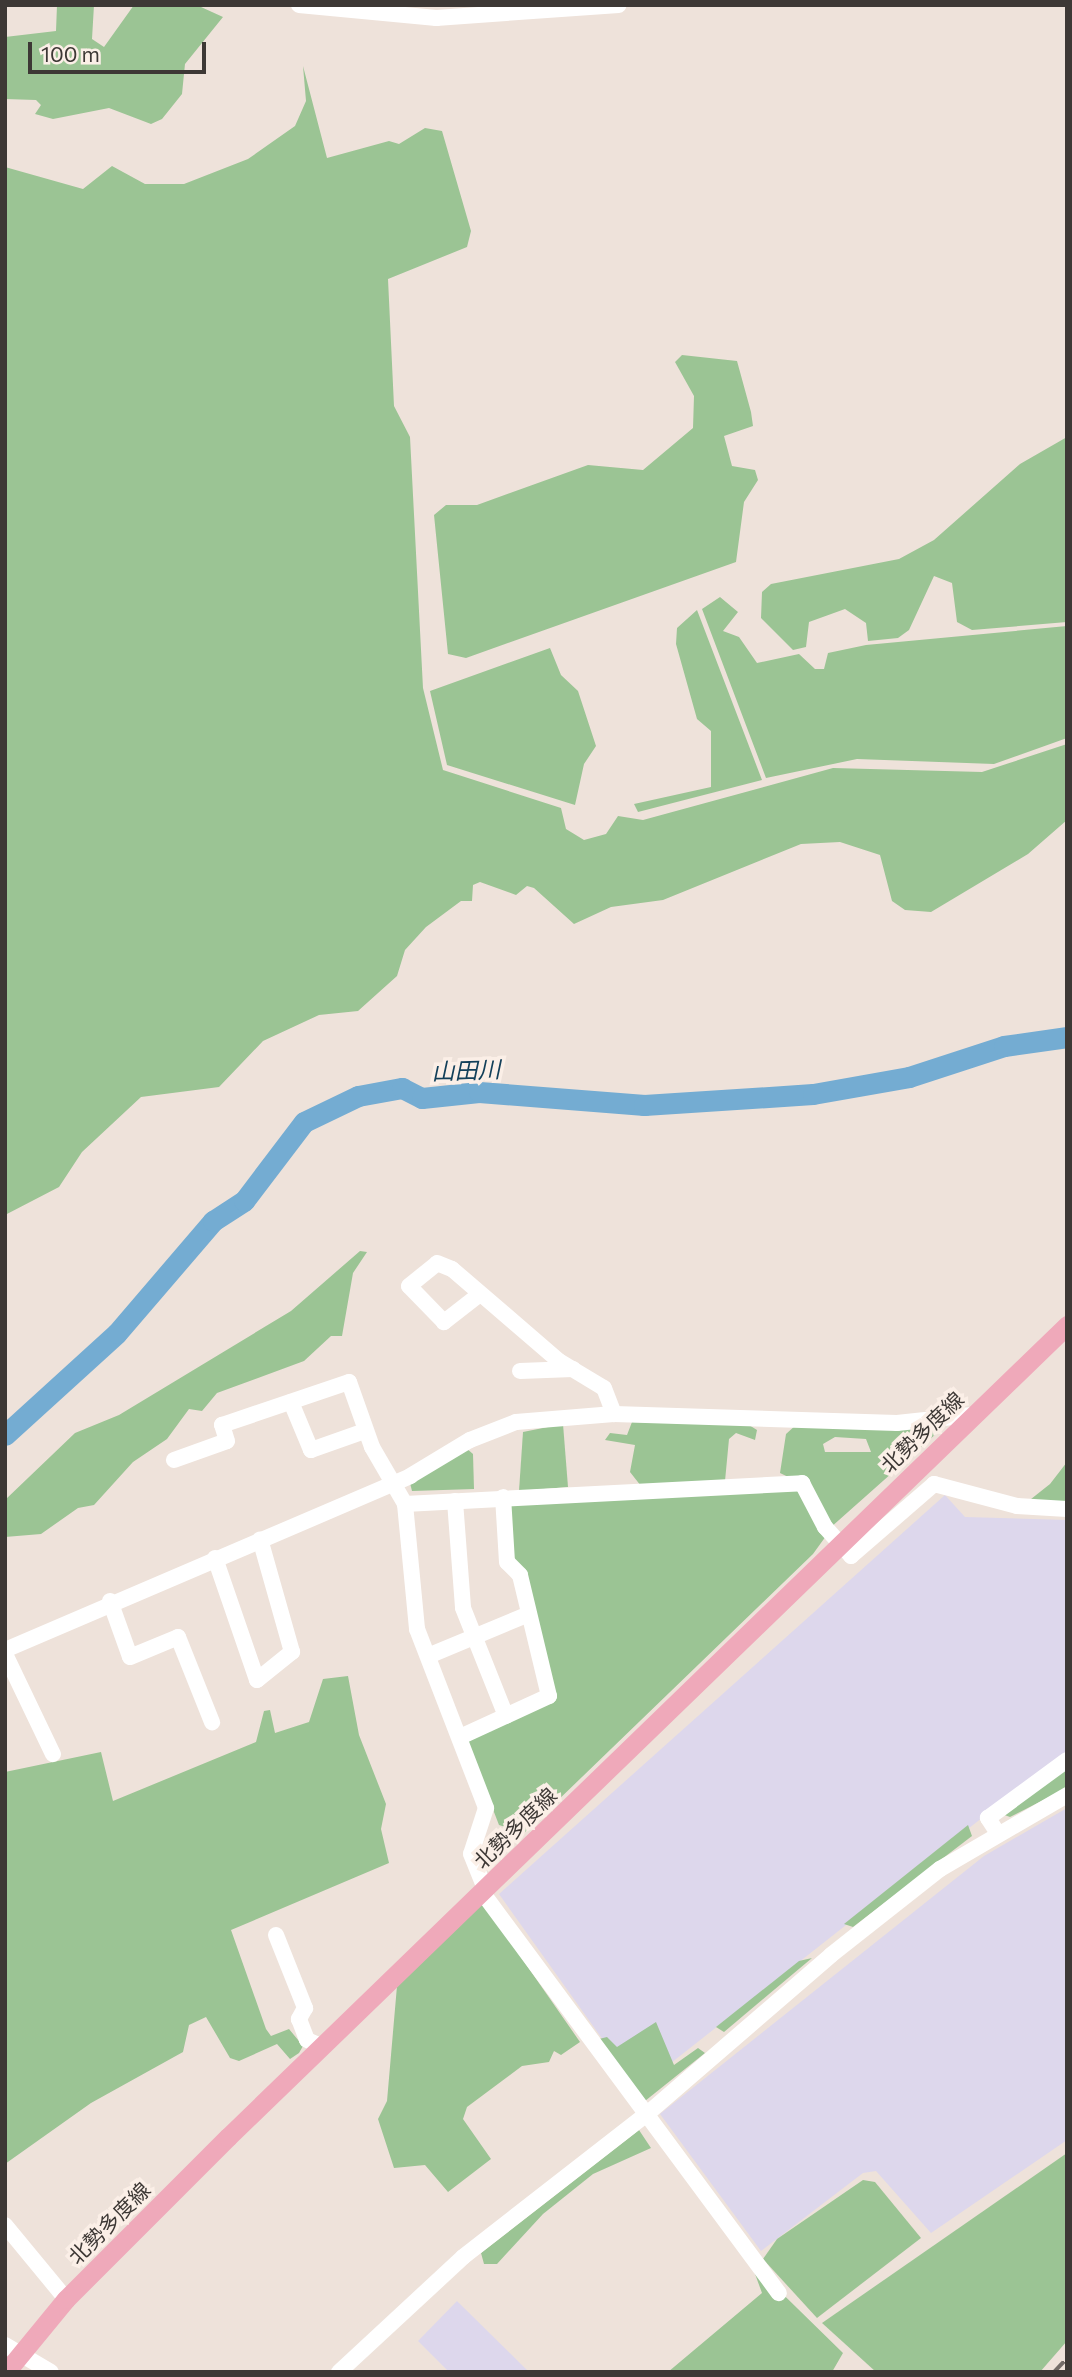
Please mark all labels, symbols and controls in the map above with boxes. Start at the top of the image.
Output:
scale bar [32,28,210,72]
text: 100 m [41,41,100,66]
water label: 山田川 [431,1055,501,1085]
street label: 北勢多度線 [875,1386,969,1478]
street label: 北勢多度線 [468,1782,562,1874]
street label: 北勢多度線 [63,2177,155,2269]

